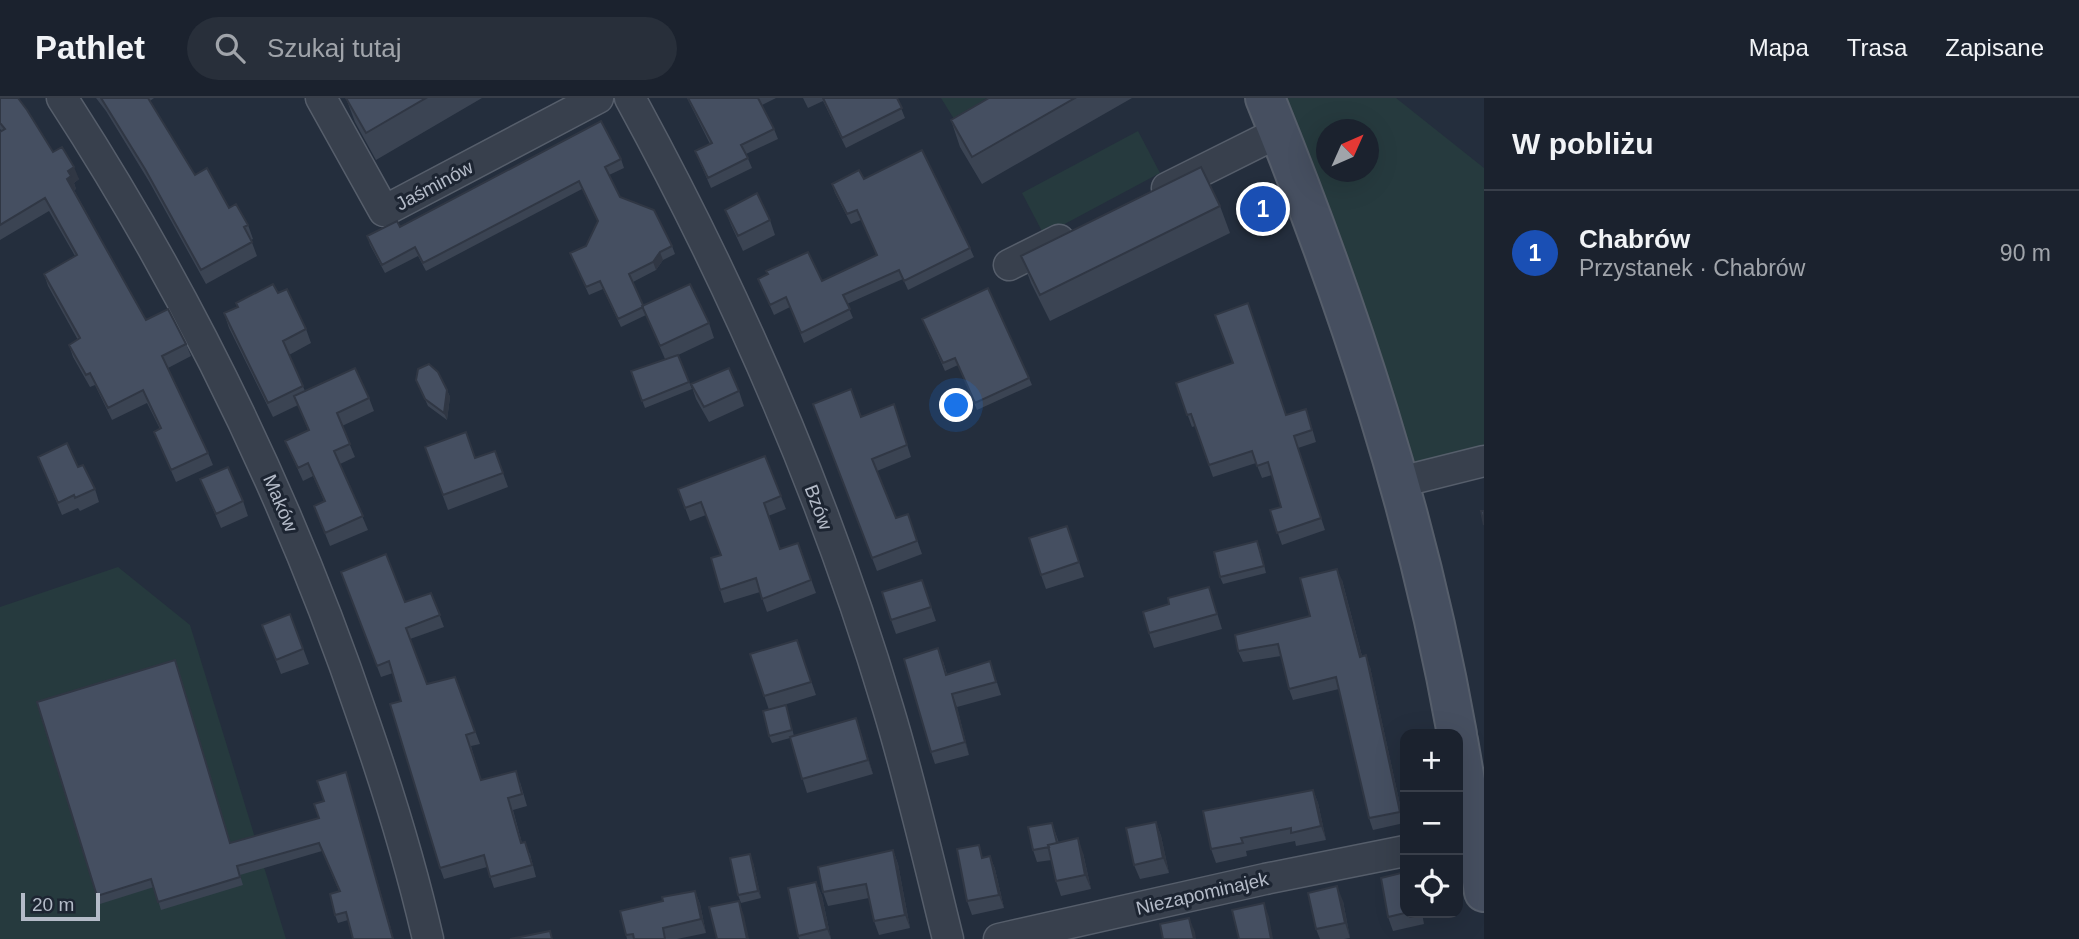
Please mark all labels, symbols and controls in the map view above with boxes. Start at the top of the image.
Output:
search box [187,17,677,80]
text: Pathlet [35,29,145,66]
icon: search [211,29,249,67]
text: Szukaj tutaj [267,33,401,63]
text: Mapa [1749,34,1809,61]
text: Trasa [1847,34,1907,61]
text: Zapisane [1945,34,2044,61]
north arrow [1316,119,1379,182]
text: W pobliżu [1512,127,1654,160]
street label: Jaśminów [392,156,477,215]
pin: 1 [1240,183,1286,235]
text: Chabrów [1579,224,1690,254]
text: 1 [1529,240,1541,266]
text: 90 m [2000,240,2051,266]
text: Przystanek · Chabrów [1579,255,1805,281]
your location [939,388,973,422]
street label: Maków [259,471,302,535]
street label: Bzów [800,482,837,533]
map controls [1400,729,1463,918]
button: + [1400,729,1463,792]
button: − [1400,792,1463,855]
button: locate [1400,855,1463,918]
street label: Niezapominajek [1134,868,1271,919]
scale bar [21,890,100,922]
text: 20 m [32,894,74,915]

